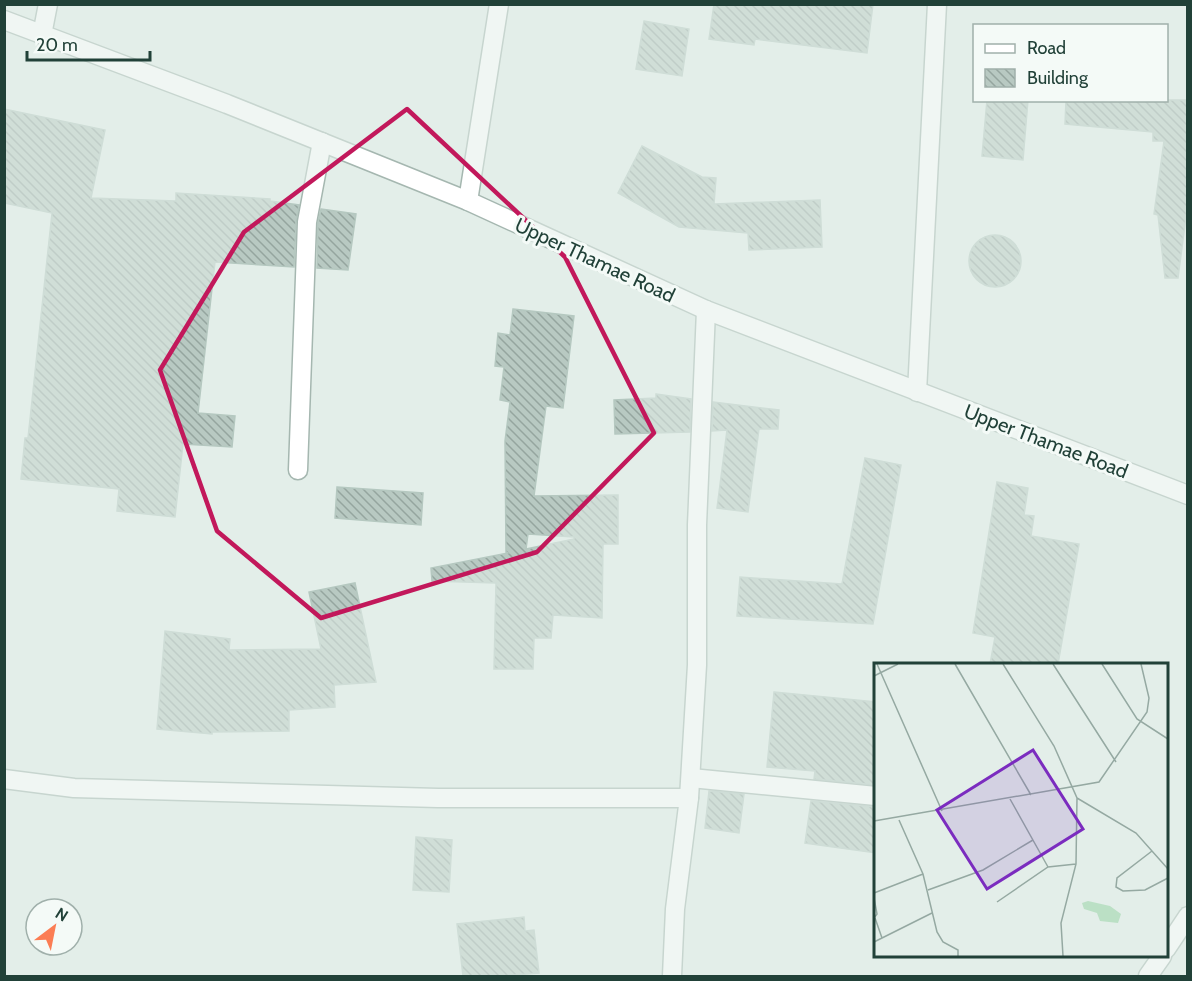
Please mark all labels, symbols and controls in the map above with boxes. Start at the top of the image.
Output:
scale bar [27,24,150,62]
legend [973,24,1168,102]
text: 20 m [36,34,78,56]
text: Road [1027,37,1066,59]
text: Building [1027,67,1089,89]
street label: Upper Thamae Road [511,212,679,308]
street label: Upper Thamae Road [961,399,1131,483]
inset map [874,663,1168,957]
north arrow [24,897,84,957]
text: N [52,904,72,926]

